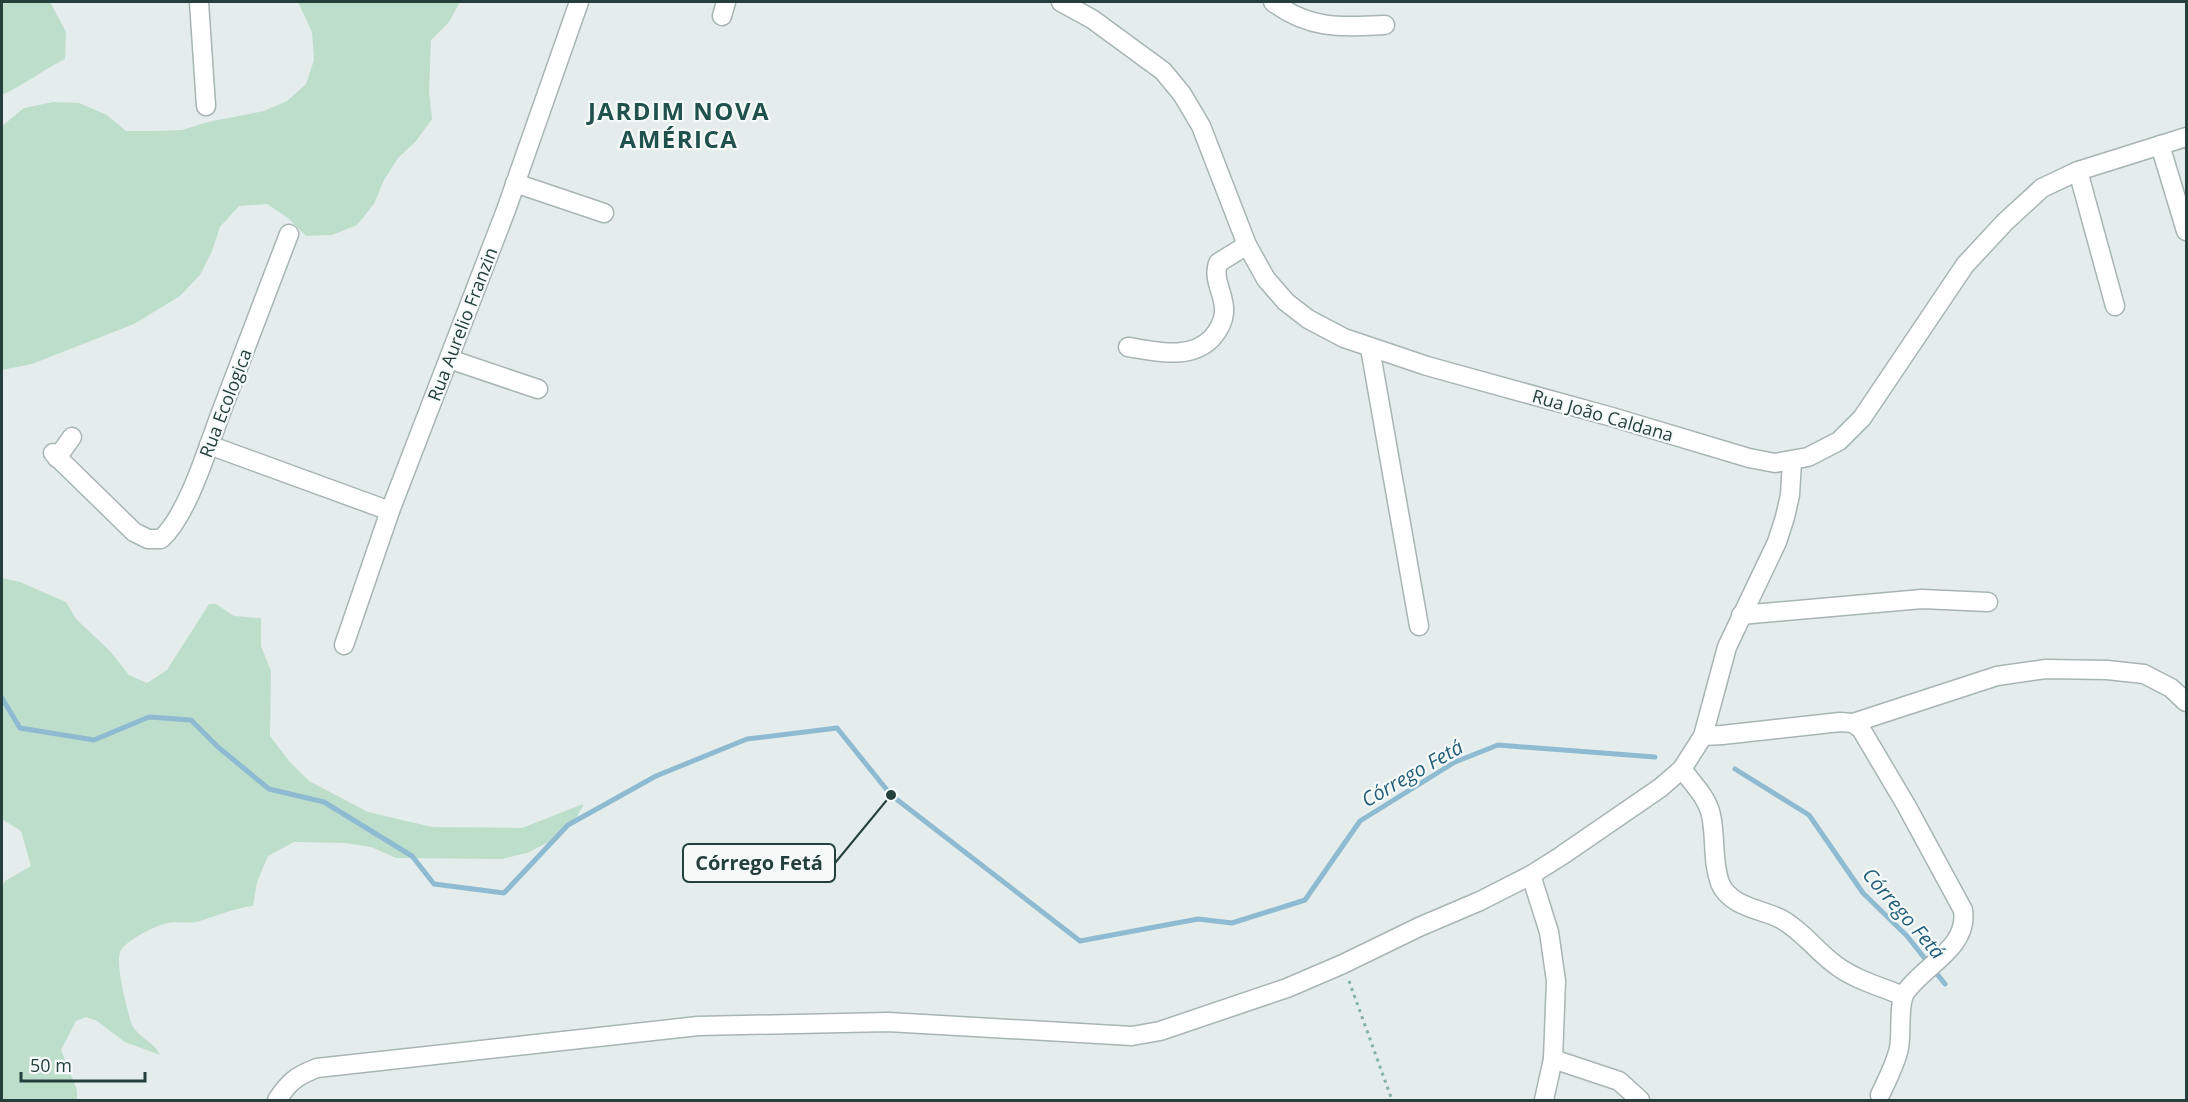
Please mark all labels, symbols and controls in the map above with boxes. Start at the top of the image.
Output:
district label: JARDIM NOVA AMÉRICA [586,94,770,155]
street label: Rua Aurelio Franzin [422,244,502,404]
street label: Rua Ecologica [193,345,257,461]
street label: Rua João Caldana [1530,383,1676,447]
water label: Córrego Fetá [1356,733,1468,813]
callout: Córrego Fetá [683,844,835,882]
text: Córrego Fetá [695,849,823,876]
water label: Córrego Fetá [1857,861,1951,965]
scale bar [21,1045,146,1083]
text: 50 m [30,1053,72,1077]

